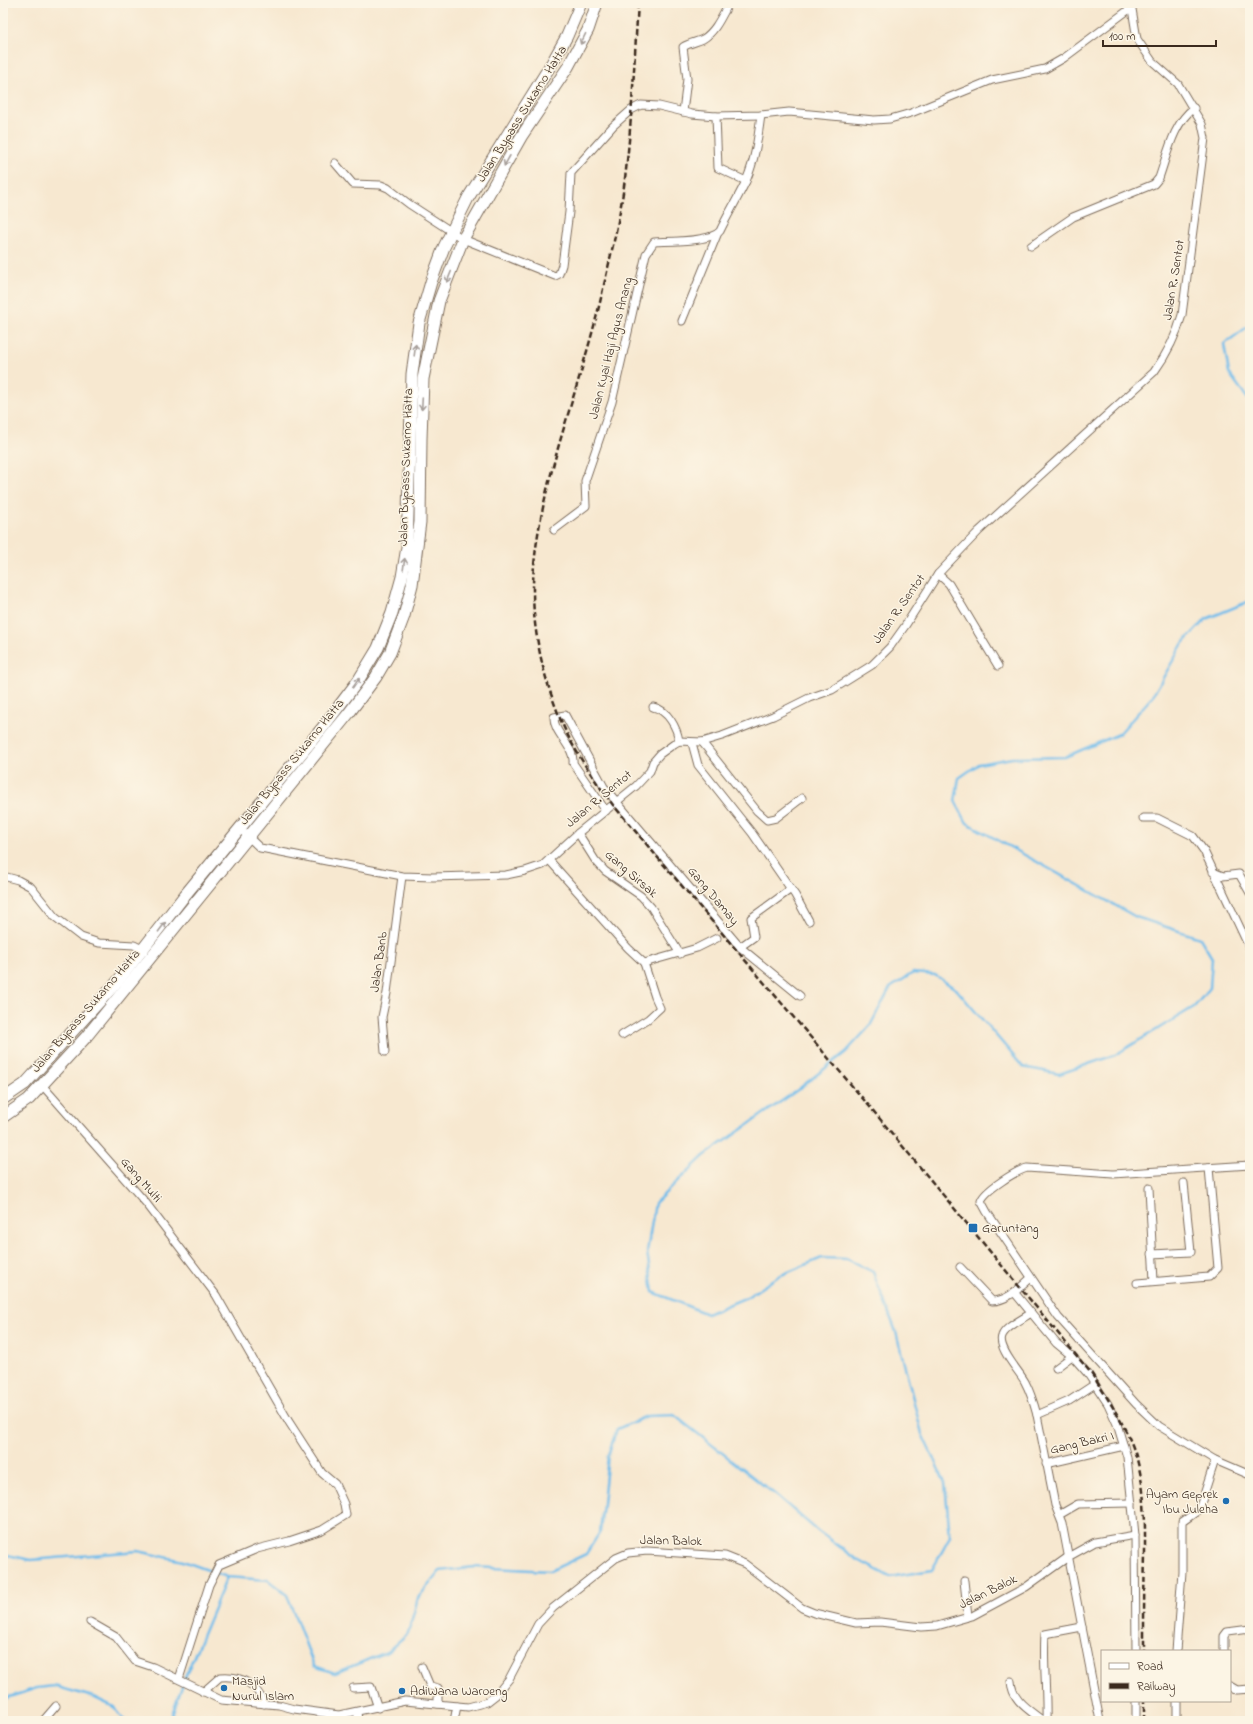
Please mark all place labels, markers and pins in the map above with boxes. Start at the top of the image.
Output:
place label: Garuntang [982,1219,1039,1239]
marker: Garuntang [967,1222,979,1234]
place label: Ayam Geprek Ibu Juleha [1146,1485,1218,1519]
marker: Ayam Geprek Ibu Juleha [1221,1496,1231,1506]
place label: Masjid Nurul Islam [232,1672,294,1706]
place label: AdiWana Waroeng [410,1682,508,1702]
marker: Masjid Nurul Islam [219,1683,229,1693]
marker: AdiWana Waroeng [397,1686,407,1696]

